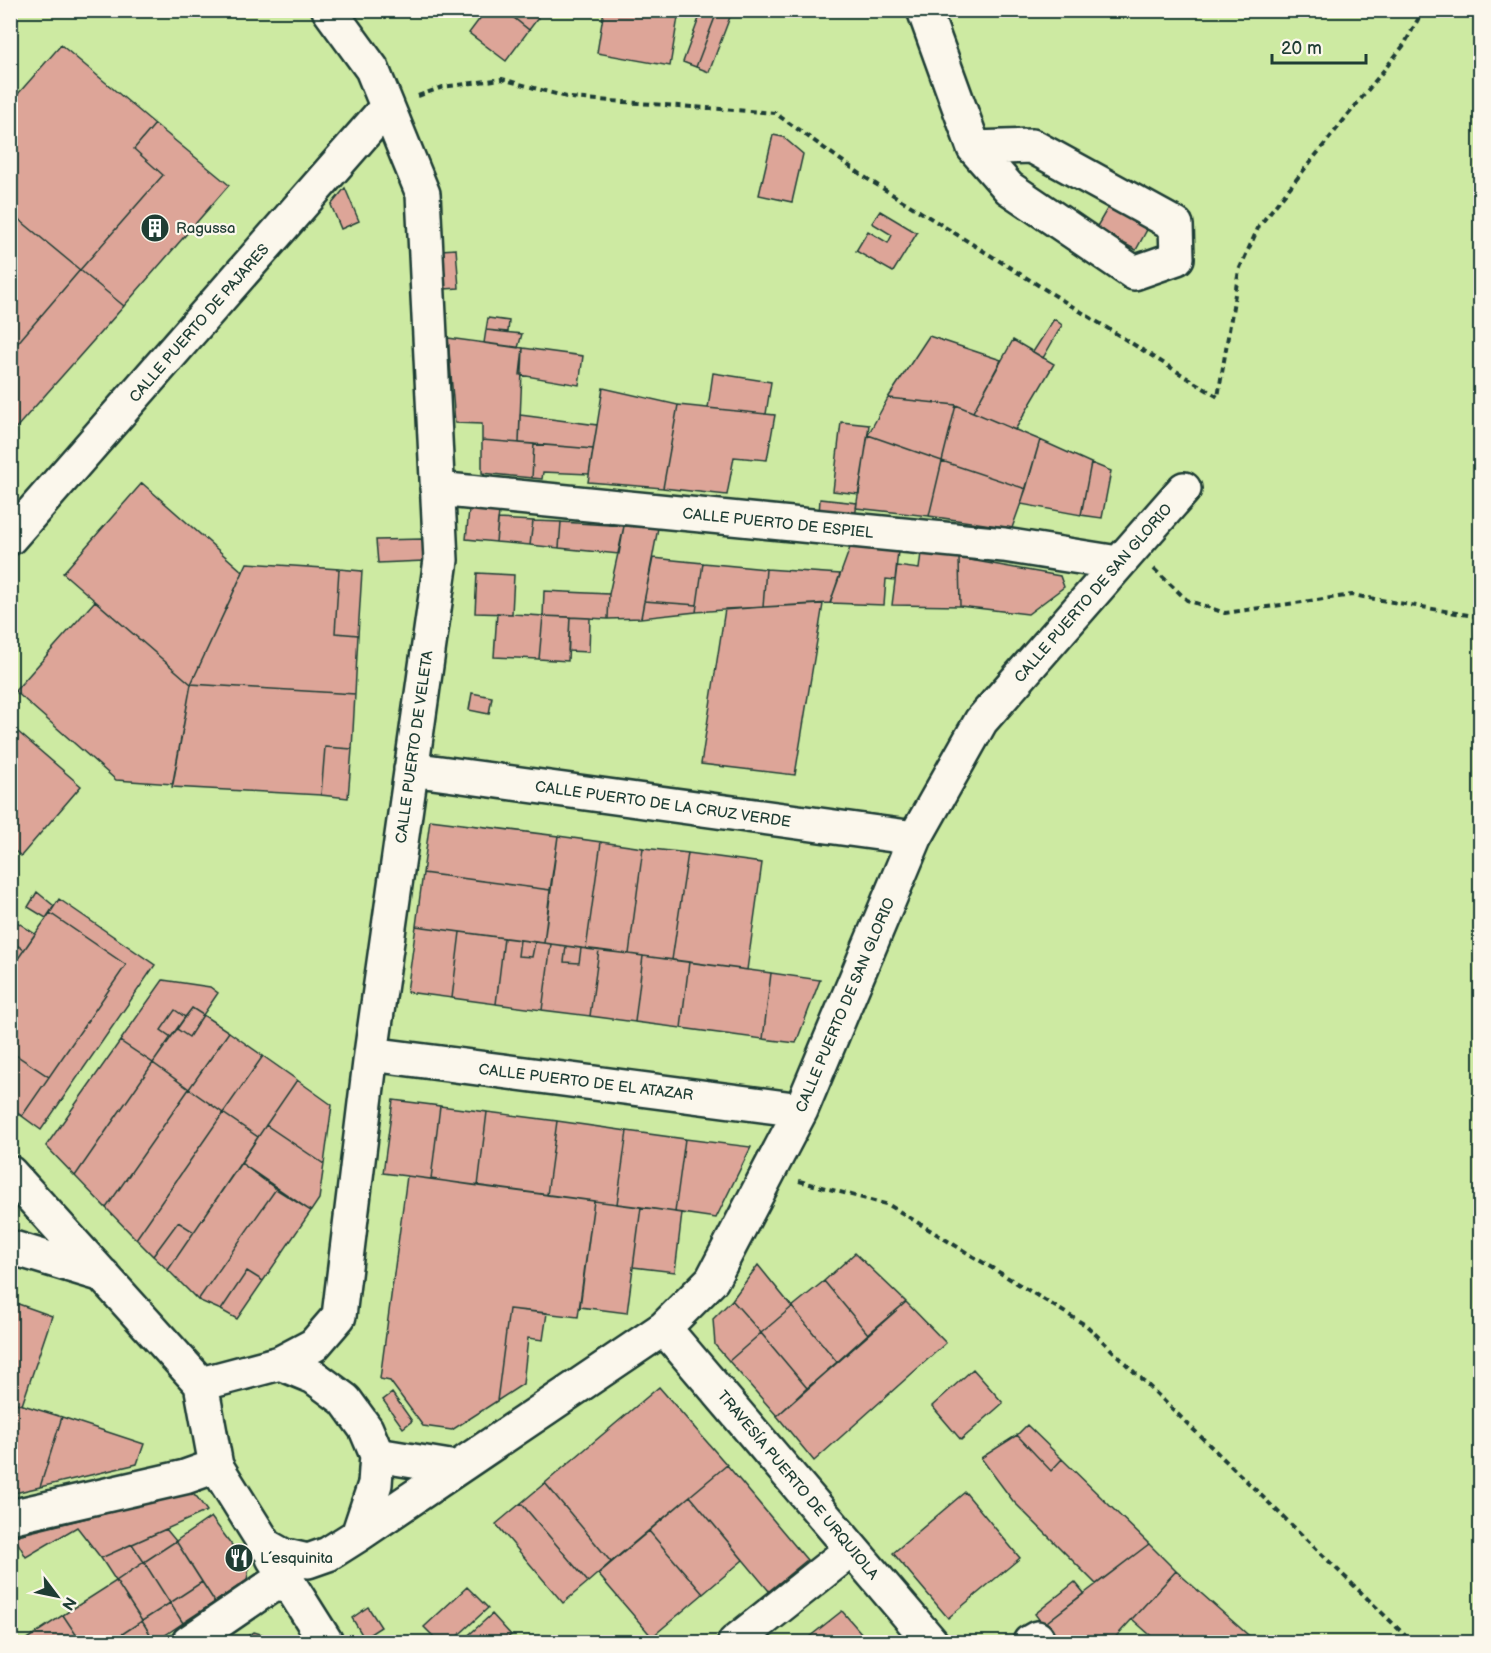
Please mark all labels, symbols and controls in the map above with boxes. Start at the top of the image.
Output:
scale bar [1272,27,1366,65]
text: 20 m [1281,38,1322,59]
building icon: Ragussa [139,212,171,244]
place label: Ragussa [176,219,236,238]
street label: CALLE PUERTO DE PAJARES [125,240,273,407]
street label: CALLE PUERTO DE SAN GLORIO [1010,500,1176,687]
street label: CALLE PUERTO DE ESPIEL [682,504,875,543]
street label: CALLE PUERTO DE VELETA [392,649,438,845]
street label: CALLE PUERTO DE LA CRUZ VERDE [534,777,792,832]
street label: CALLE PUERTO DE SAN GLORIO [792,895,899,1115]
street label: CALLE PUERTO DE EL ATAZAR [477,1060,695,1105]
street label: TRAVESÍA PUERTO DE URQUIOLA [713,1387,883,1584]
restaurant icon: L´esquinita [223,1542,255,1574]
place label: L´esquinita [260,1549,333,1568]
north arrow [27,1566,87,1626]
text: N [57,1593,80,1613]

